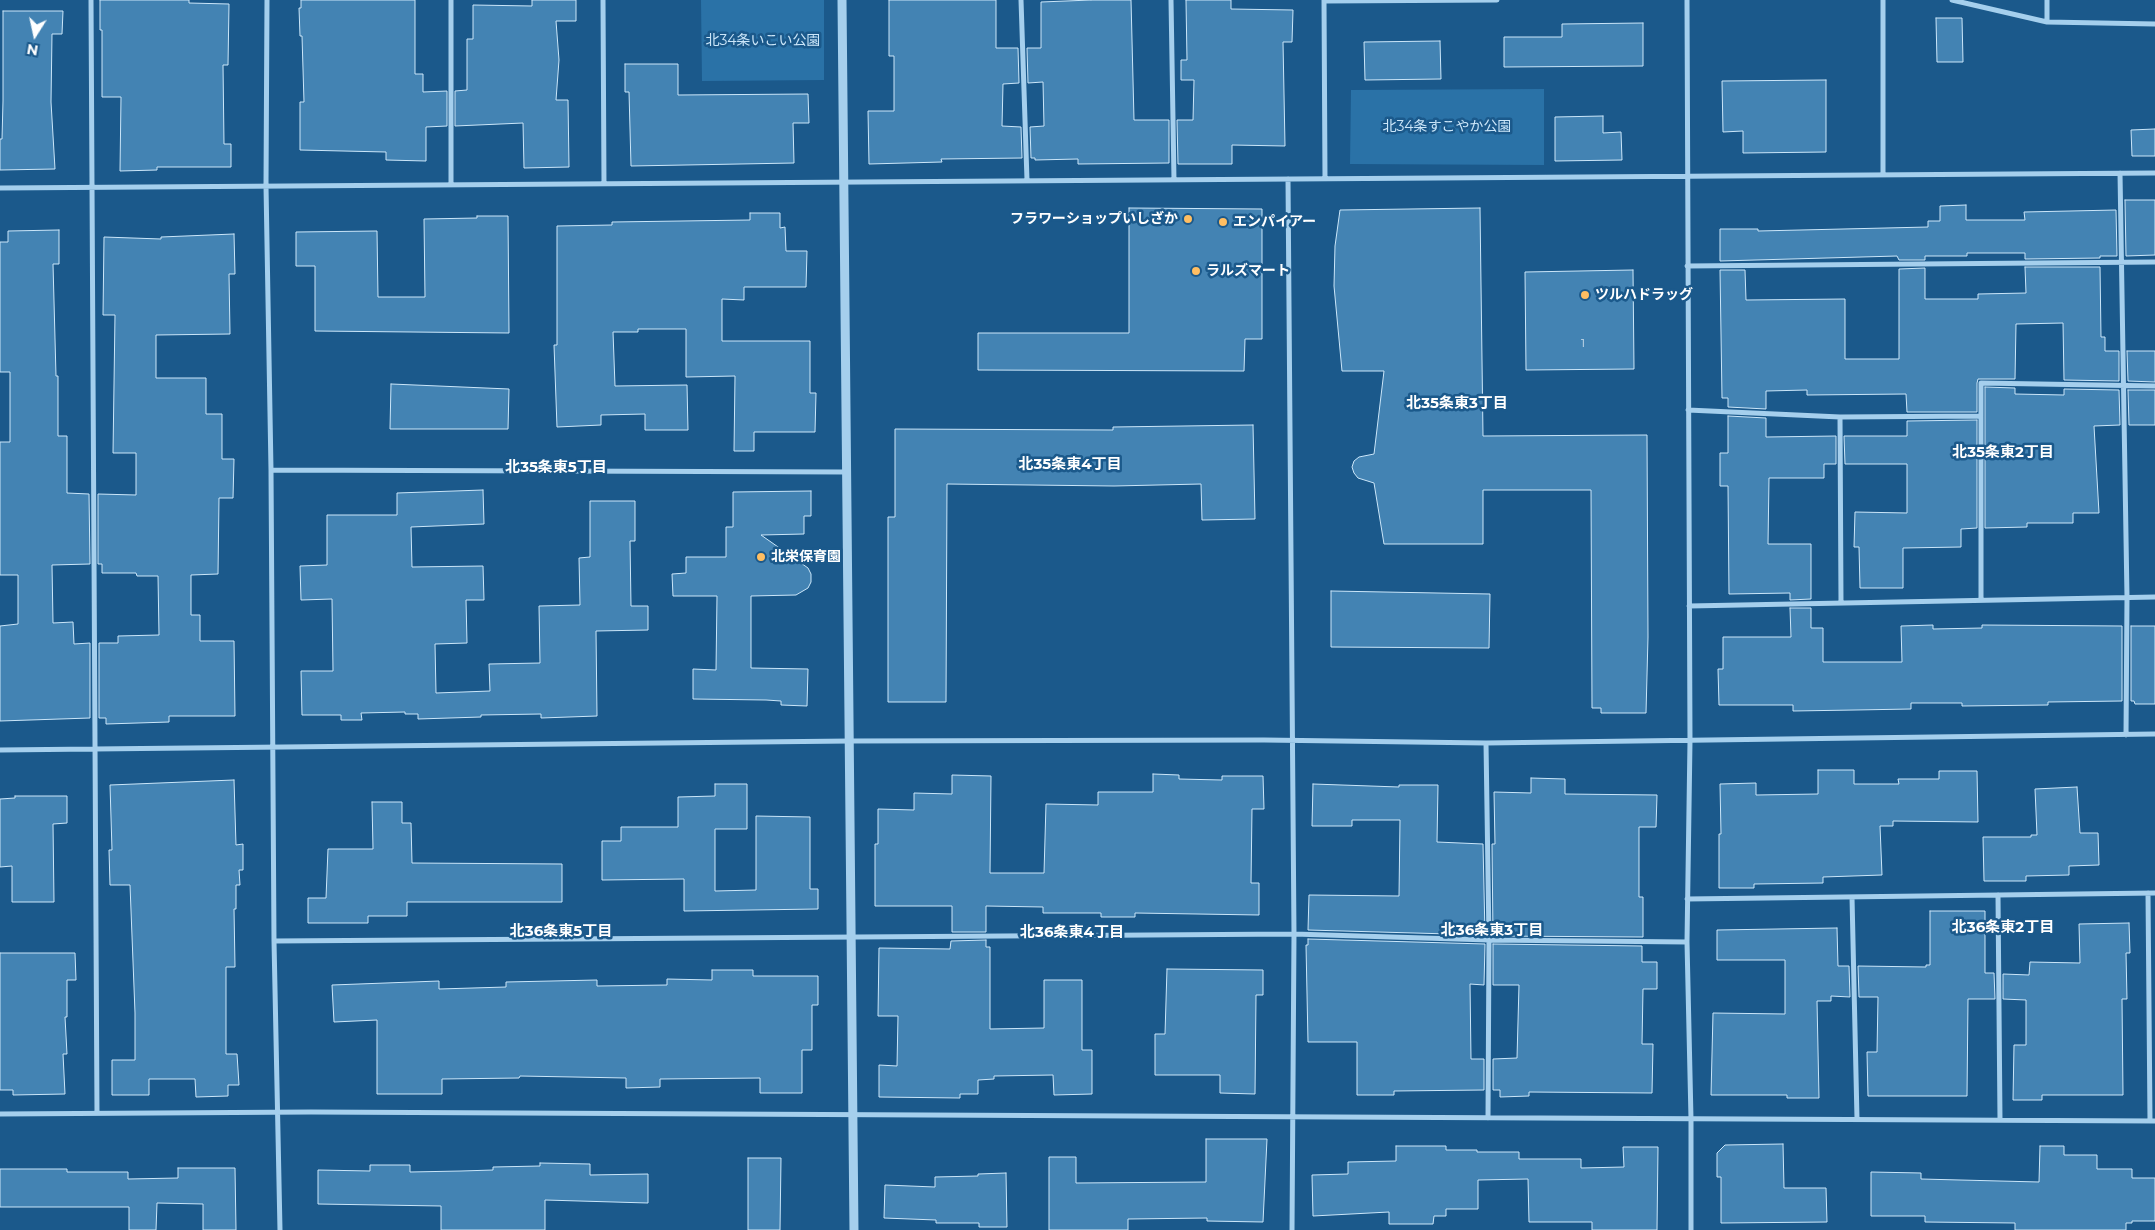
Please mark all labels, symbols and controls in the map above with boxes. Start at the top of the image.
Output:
north arrow [10,10,60,60]
park label: 北34条いこい公園 [705,33,821,49]
text: N [25,40,40,60]
park label: 北34条すこやか公園 [1382,119,1512,135]
place label: フラワーショップいしざか [1010,211,1178,227]
marker: フラワーショップいしざか [1182,213,1194,225]
place label: エンパイアー [1233,214,1316,230]
marker: エンパイアー [1217,216,1229,228]
place label: ラルズマート [1206,263,1290,279]
marker: ラルズマート [1190,265,1202,277]
place label: ツルハドラッグ [1595,287,1693,303]
marker: ツルハドラッグ [1579,289,1591,301]
house number: 1 [1581,337,1585,351]
district label: 北35条東3丁目 [1406,395,1508,413]
district label: 北35条東2丁目 [1952,444,2054,462]
district label: 北35条東4丁目 [1019,456,1121,474]
district label: 北35条東5丁目 [505,459,607,477]
place label: 北栄保育園 [771,549,841,565]
marker: 北栄保育園 [755,551,767,563]
district label: 北36条東2丁目 [1952,919,2054,937]
district label: 北36条東3丁目 [1441,922,1543,940]
district label: 北36条東5丁目 [510,923,612,941]
district label: 北36条東4丁目 [1020,924,1124,942]

